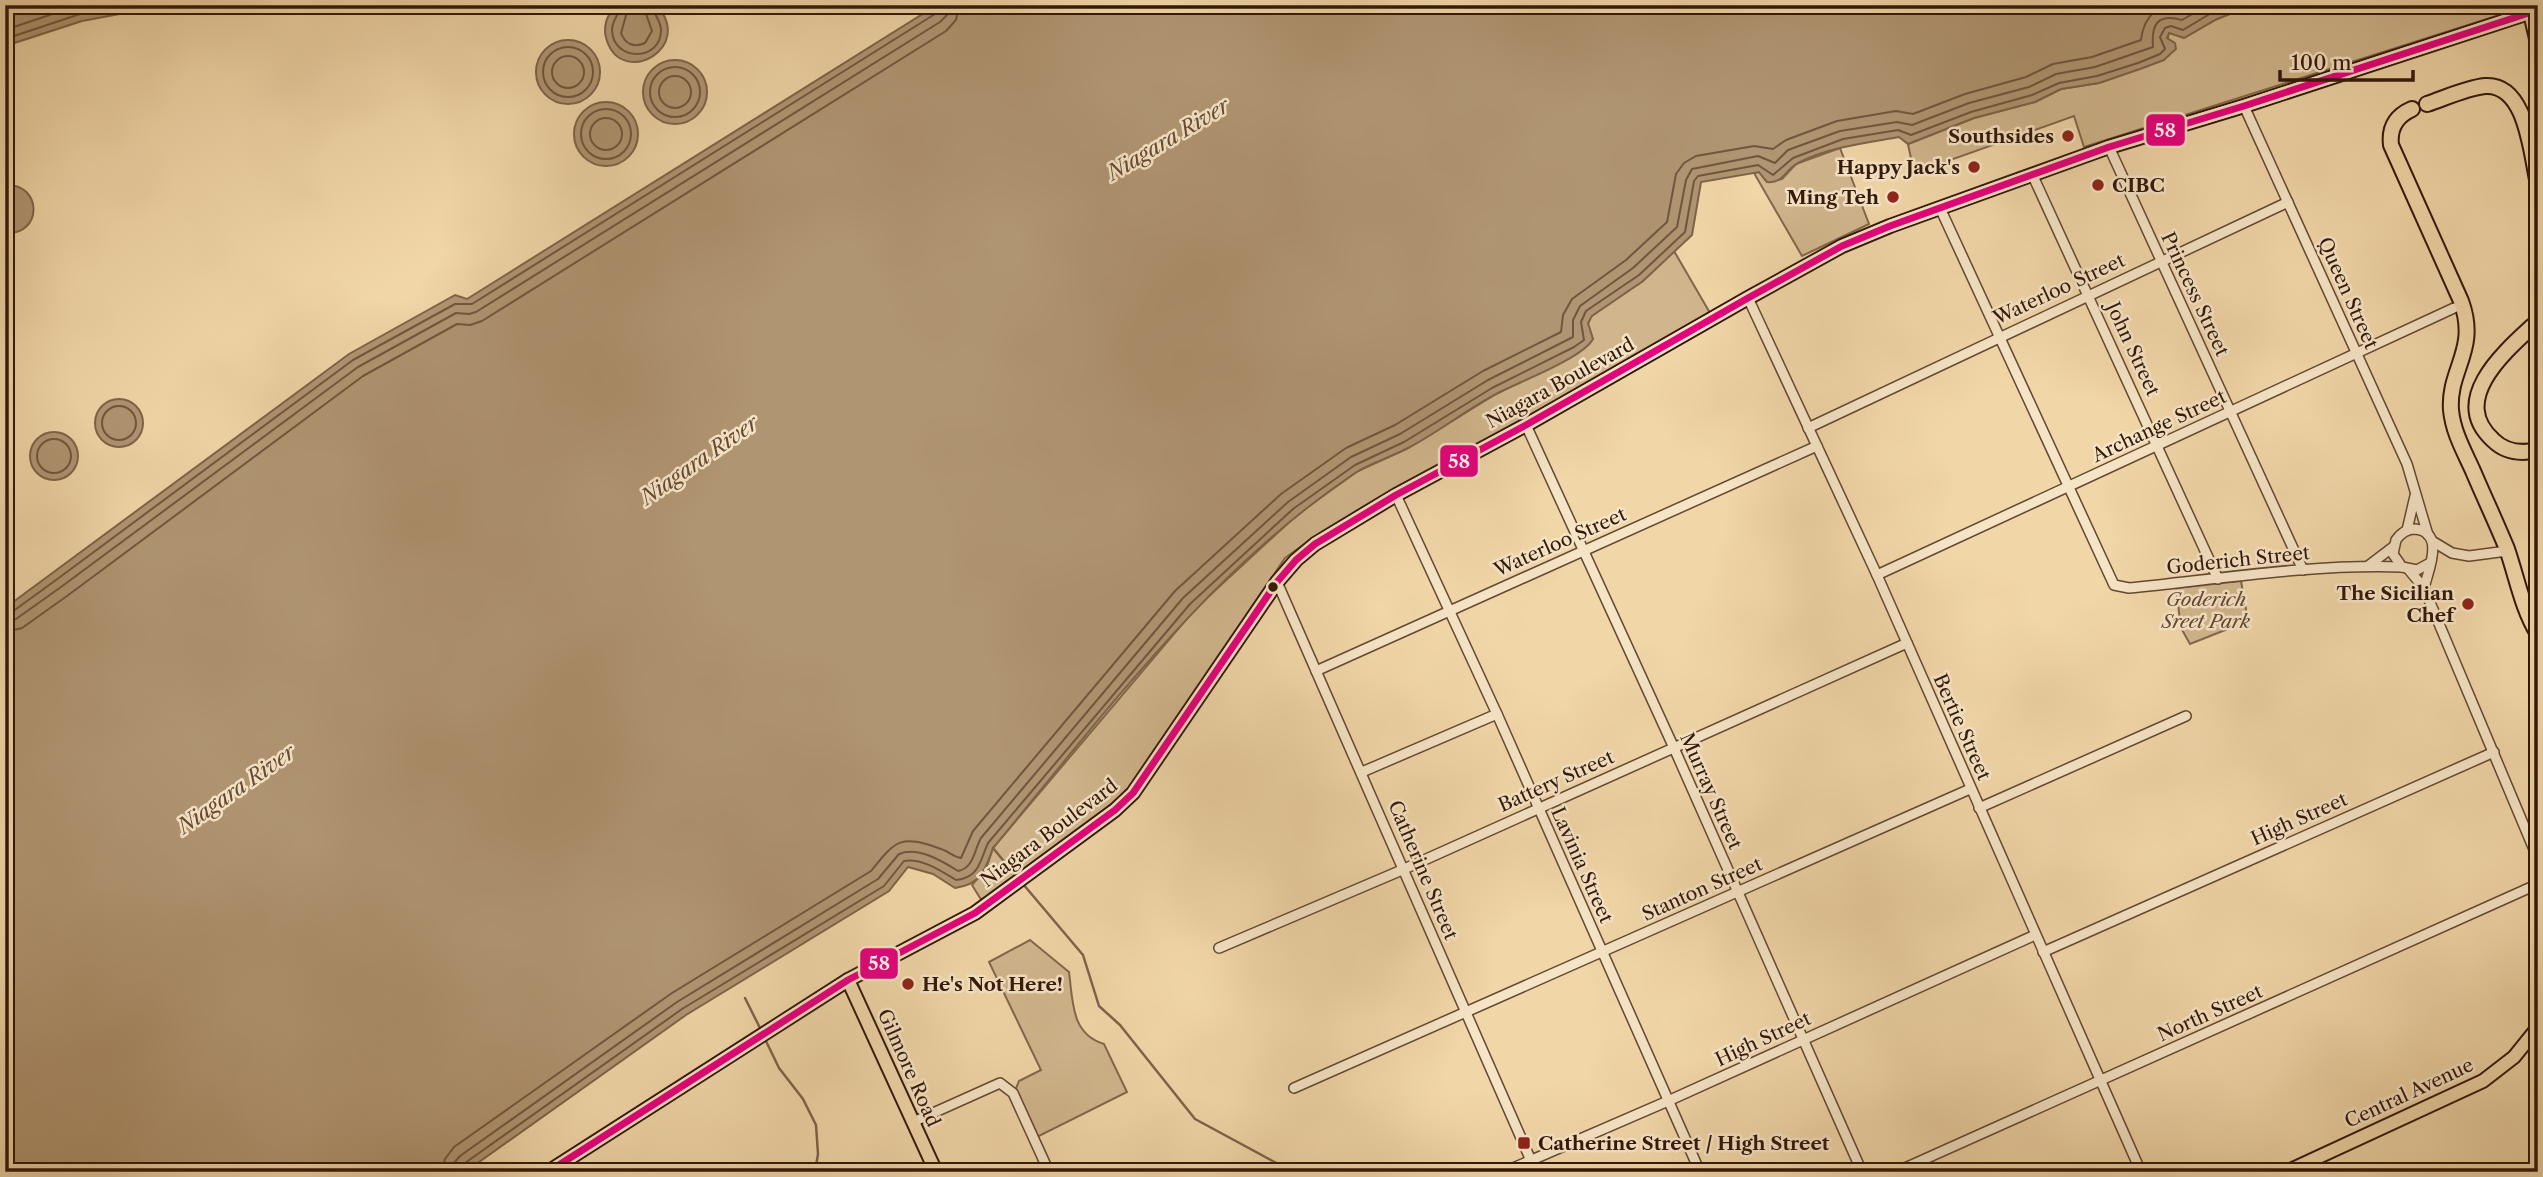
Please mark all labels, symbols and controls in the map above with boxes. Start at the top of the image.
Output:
scale bar [2280,38,2414,82]
text: 100 m [2291,50,2352,75]
water label: Niagara River [1101,92,1235,186]
line badge: 58 [2145,113,2186,147]
text: 58 [2154,119,2176,142]
place label: Southsides [1948,125,2054,148]
marker: Southsides [2060,128,2076,144]
place label: Happy Jack's [1837,156,1960,179]
marker: Happy Jack's [1966,159,1982,175]
place label: CIBC [2112,174,2165,197]
marker: CIBC [2090,177,2106,193]
place label: Ming Teh [1786,186,1879,209]
marker: Ming Teh [1885,189,1901,205]
street label: Princess Street [2156,228,2234,360]
street label: Queen Street [2313,234,2383,353]
street label: Waterloo Street [1989,248,2129,330]
street label: John Street [2100,296,2165,400]
street label: Niagara Boulevard [1482,333,1638,433]
street label: Archange Street [2087,385,2230,468]
water label: Niagara River [634,409,764,511]
line badge: 58 [1439,444,1479,478]
text: 58 [1448,450,1470,473]
street label: Waterloo Street [1489,502,1630,582]
street label: Goderich Street [2165,541,2311,579]
unlabelled marker [1266,580,1280,594]
place label: The Sicilian Chef [2337,582,2457,627]
park label: Goderich Sreet Park [2161,588,2250,633]
marker: The Sicilian Chef [2460,596,2476,612]
street label: Bertie Street [1928,670,1996,784]
street label: Murray Street [1675,729,1747,853]
water label: Niagara River [171,738,301,840]
street label: Battery Street [1495,745,1618,817]
street label: Niagara Boulevard [976,774,1122,892]
street label: High Street [2247,787,2351,850]
street label: Catherine Street [1383,797,1463,943]
street label: Lavinia Street [1546,803,1618,927]
street label: Stanton Street [1638,852,1766,926]
line badge: 58 [859,947,899,980]
text: 58 [868,952,890,975]
place label: He's Not Here! [922,973,1063,996]
marker: He's Not Here! [900,976,916,992]
street label: North Street [2154,980,2266,1046]
street label: Gilmore Road [873,1006,945,1131]
street label: High Street [1712,1007,1815,1071]
street label: Central Avenue [2341,1053,2477,1133]
place label: Catherine Street / High Street [1538,1132,1830,1155]
marker: Catherine Street / High Street [1516,1135,1532,1151]

